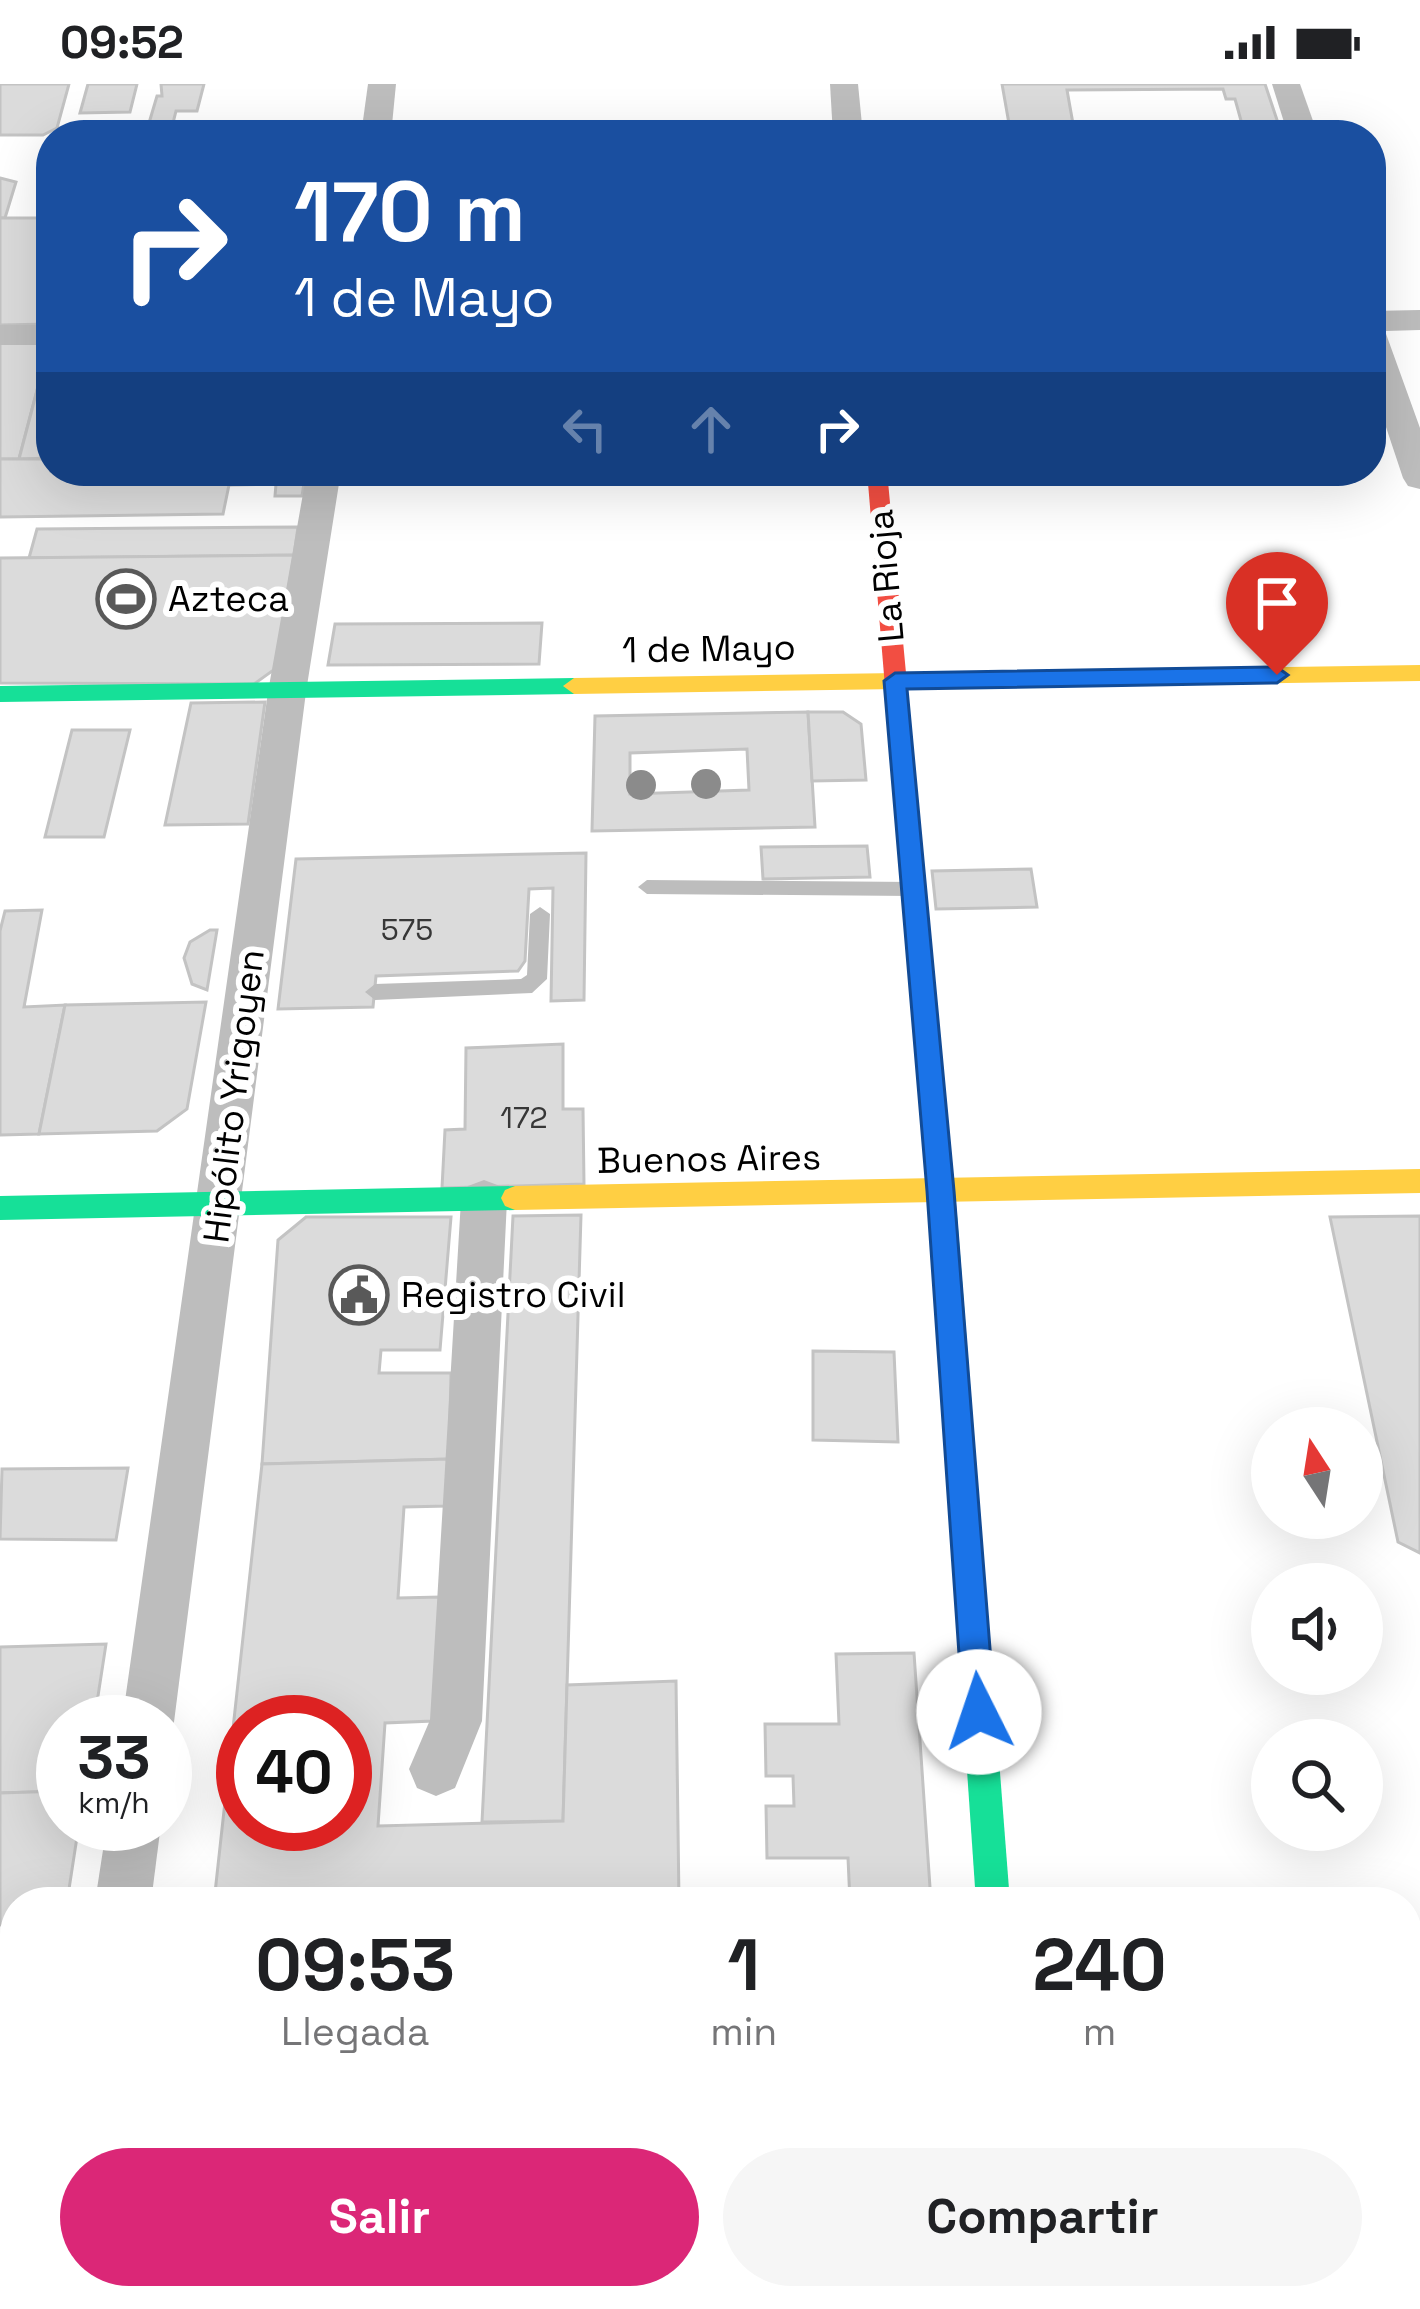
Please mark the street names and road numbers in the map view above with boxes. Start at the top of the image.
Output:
street label: La Rioja [857,508,915,644]
street label: 1 de Mayo [622,624,796,674]
street label: Hipólito Yrigoyen [193,947,275,1245]
street label: Buenos Aires [597,1134,821,1184]

